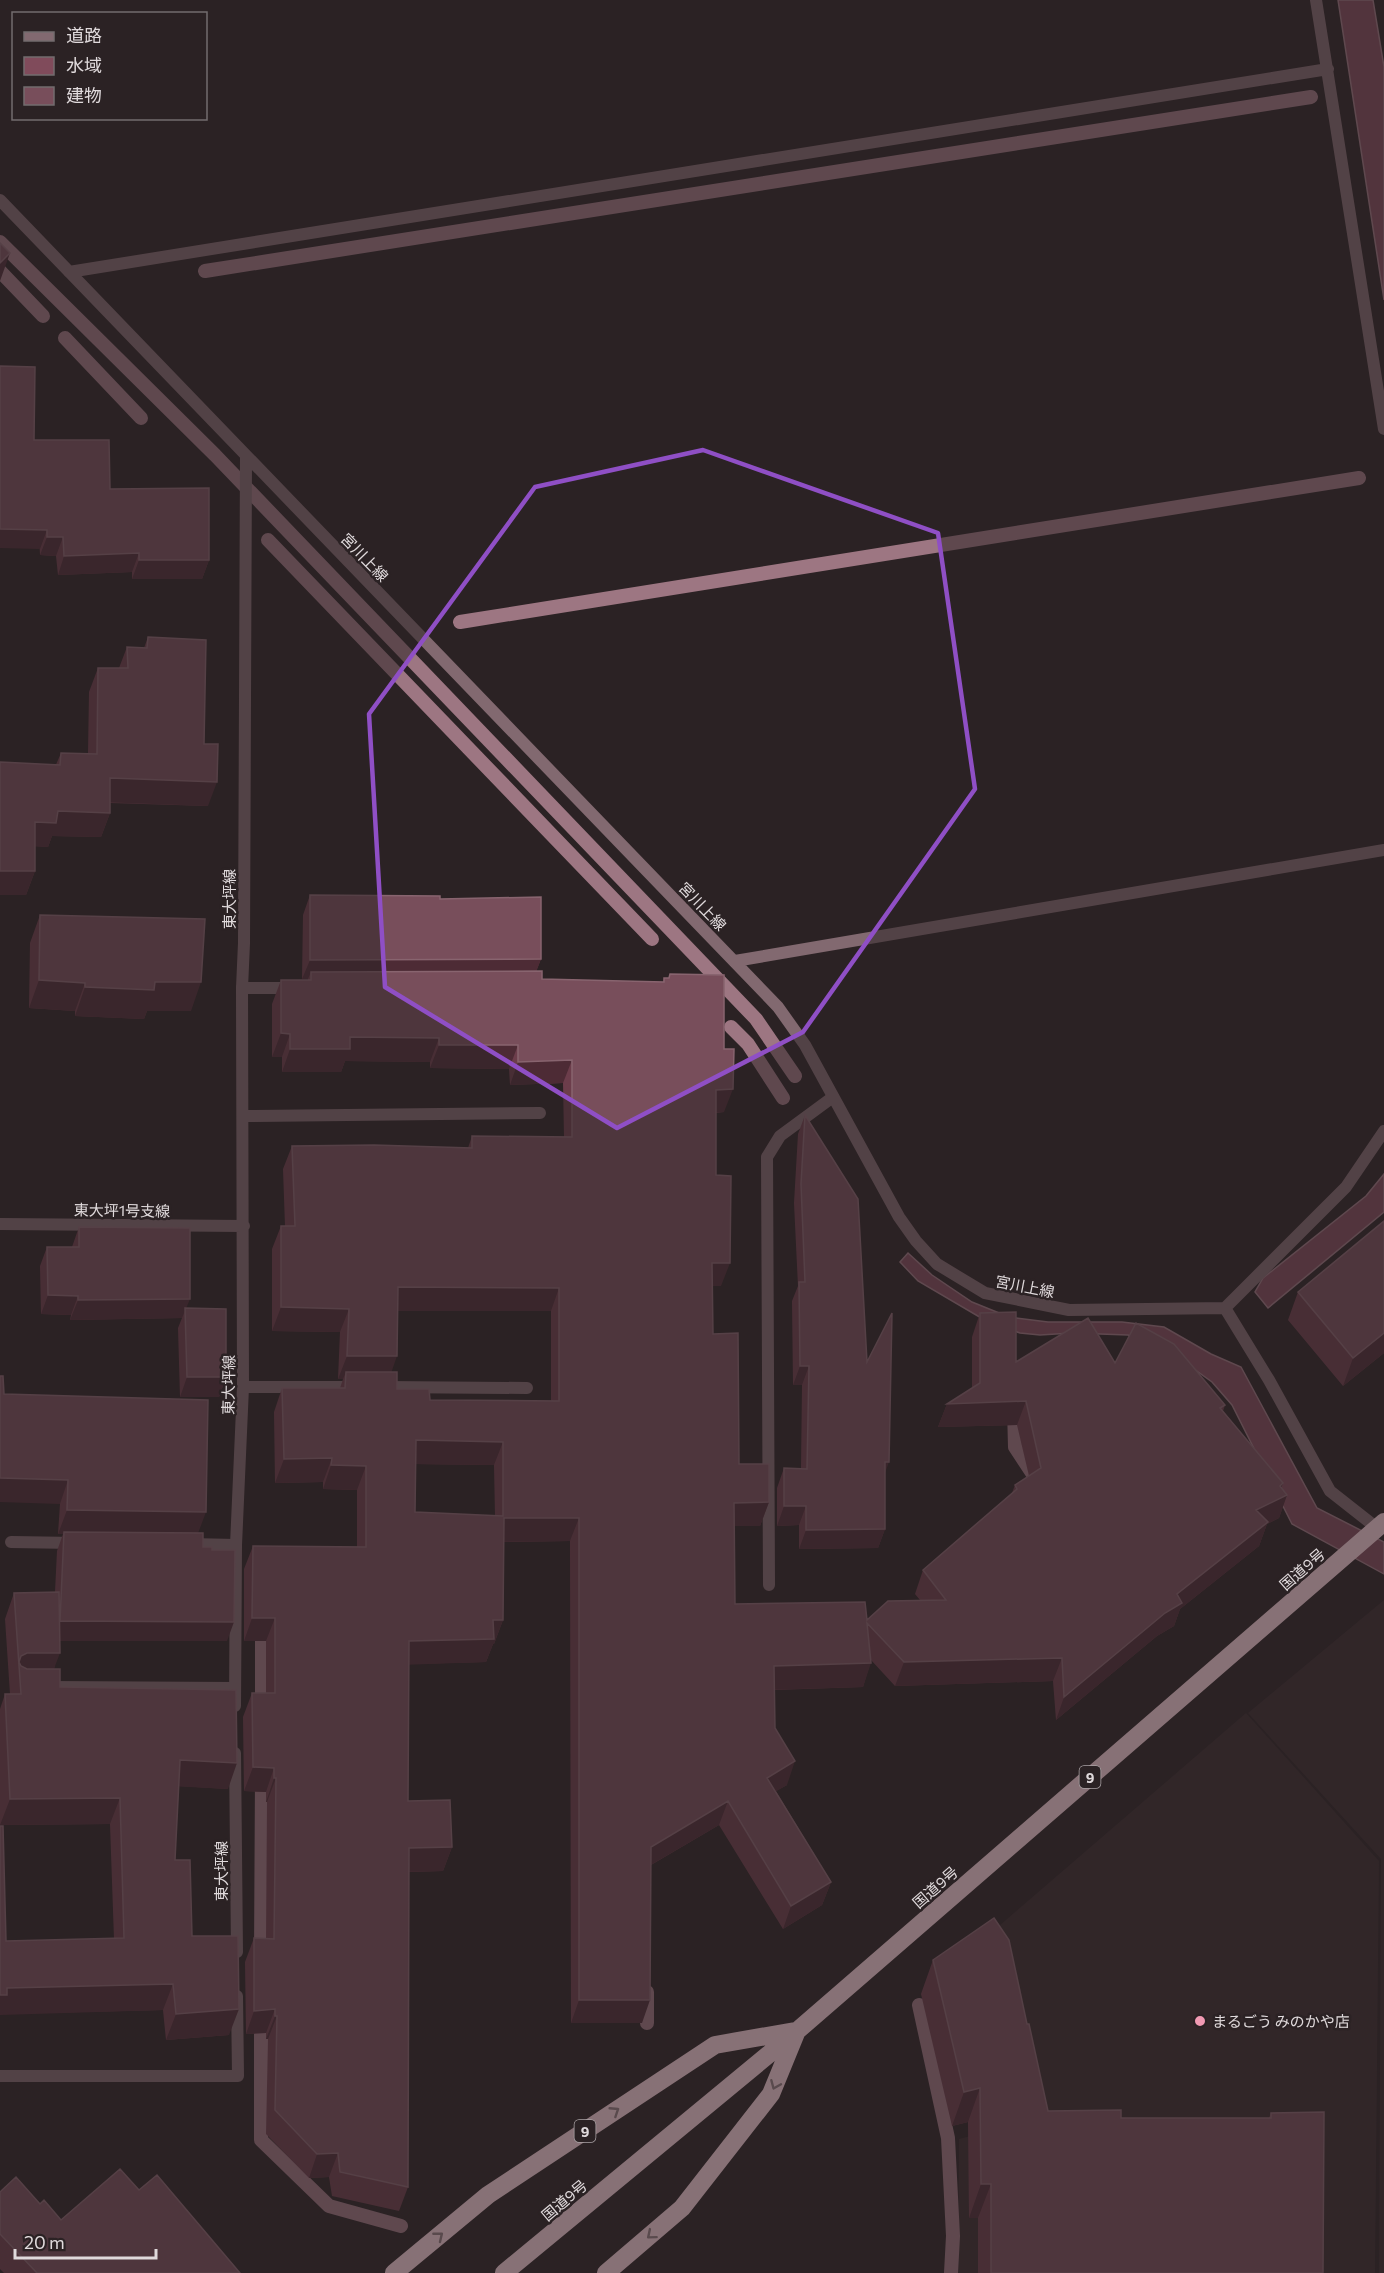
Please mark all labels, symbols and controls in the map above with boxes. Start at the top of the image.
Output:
legend [12,12,207,120]
text: 道路 [66,24,102,46]
text: 水域 [66,54,102,76]
text: 建物 [66,84,102,106]
street label: 宮川上線 [338,529,392,585]
street label: 東大坪線 [220,869,238,929]
street label: 宮川上線 [676,878,730,934]
street label: 東大坪1号支線 [74,1200,170,1220]
street label: 宮川上線 [994,1271,1056,1301]
street label: 東大坪線 [218,1355,238,1415]
street label: 国道9号 [1276,1544,1328,1594]
road number: 9 [1080,1766,1100,1788]
street label: 東大坪線 [212,1841,230,1901]
street label: 国道9号 [909,1862,961,1912]
place label: まるごう みのかや店 [1212,2012,1350,2030]
marker: まるごう みのかや店 [1193,2014,1207,2028]
one-way arrow [770,2079,782,2090]
one-way arrow [609,2107,619,2119]
road number: 9 [574,2120,596,2142]
street label: 国道9号 [537,2176,591,2224]
scale bar [15,2222,156,2260]
one-way arrow [647,2227,658,2238]
text: 20 m [24,2231,65,2253]
one-way arrow [432,2232,443,2243]

